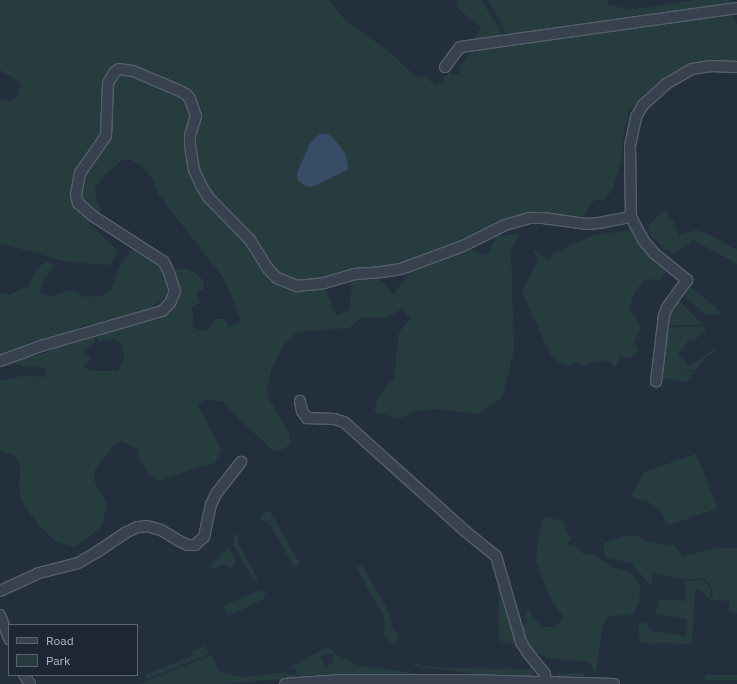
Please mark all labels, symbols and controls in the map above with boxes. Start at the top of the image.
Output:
legend [8,624,138,676]
text: Road [46,633,74,648]
text: Park [46,653,70,668]

